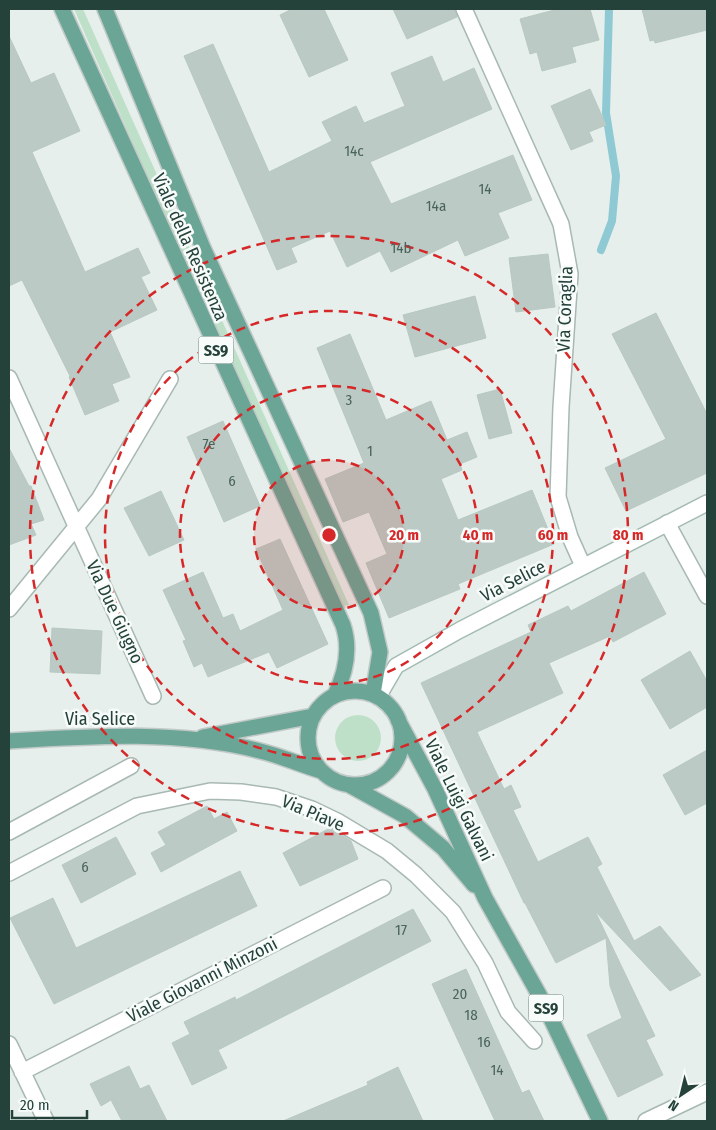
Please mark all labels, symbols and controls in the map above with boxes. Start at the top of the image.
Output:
house number: 14c [344,142,364,160]
street label: Viale della Resistenza [148,170,232,324]
house number: 14 [478,180,492,198]
house number: 14a [426,197,446,215]
house number: 14b [390,239,412,257]
street label: Via Coraglia [553,265,577,352]
road number: SS9 [198,336,234,364]
house number: 3 [346,391,353,409]
house number: 7e [202,435,216,453]
house number: 1 [367,442,373,460]
house number: 6 [228,472,236,490]
centre of rings [320,526,338,544]
text: 20 m [388,526,419,544]
text: 40 m [463,526,493,544]
text: 60 m [538,526,568,544]
text: 80 m [613,526,643,544]
street label: Via Selice [477,555,549,607]
street label: Via Due Giugno [81,557,149,667]
street label: Via Selice [65,708,135,730]
street label: Viale Luigi Galvani [420,735,498,865]
street label: Via Piave [278,790,348,836]
house number: 6 [81,858,89,876]
house number: 17 [395,921,407,939]
street label: Viale Giovanni Minzoni [123,933,281,1027]
house number: 20 [453,985,467,1003]
road number: SS9 [528,994,564,1021]
house number: 18 [464,1006,478,1024]
house number: 16 [477,1033,491,1051]
house number: 14 [490,1061,504,1079]
north arrow [656,1070,706,1120]
scale bar [12,1088,88,1120]
text: 20 m [20,1096,50,1114]
text: N [666,1096,682,1115]

